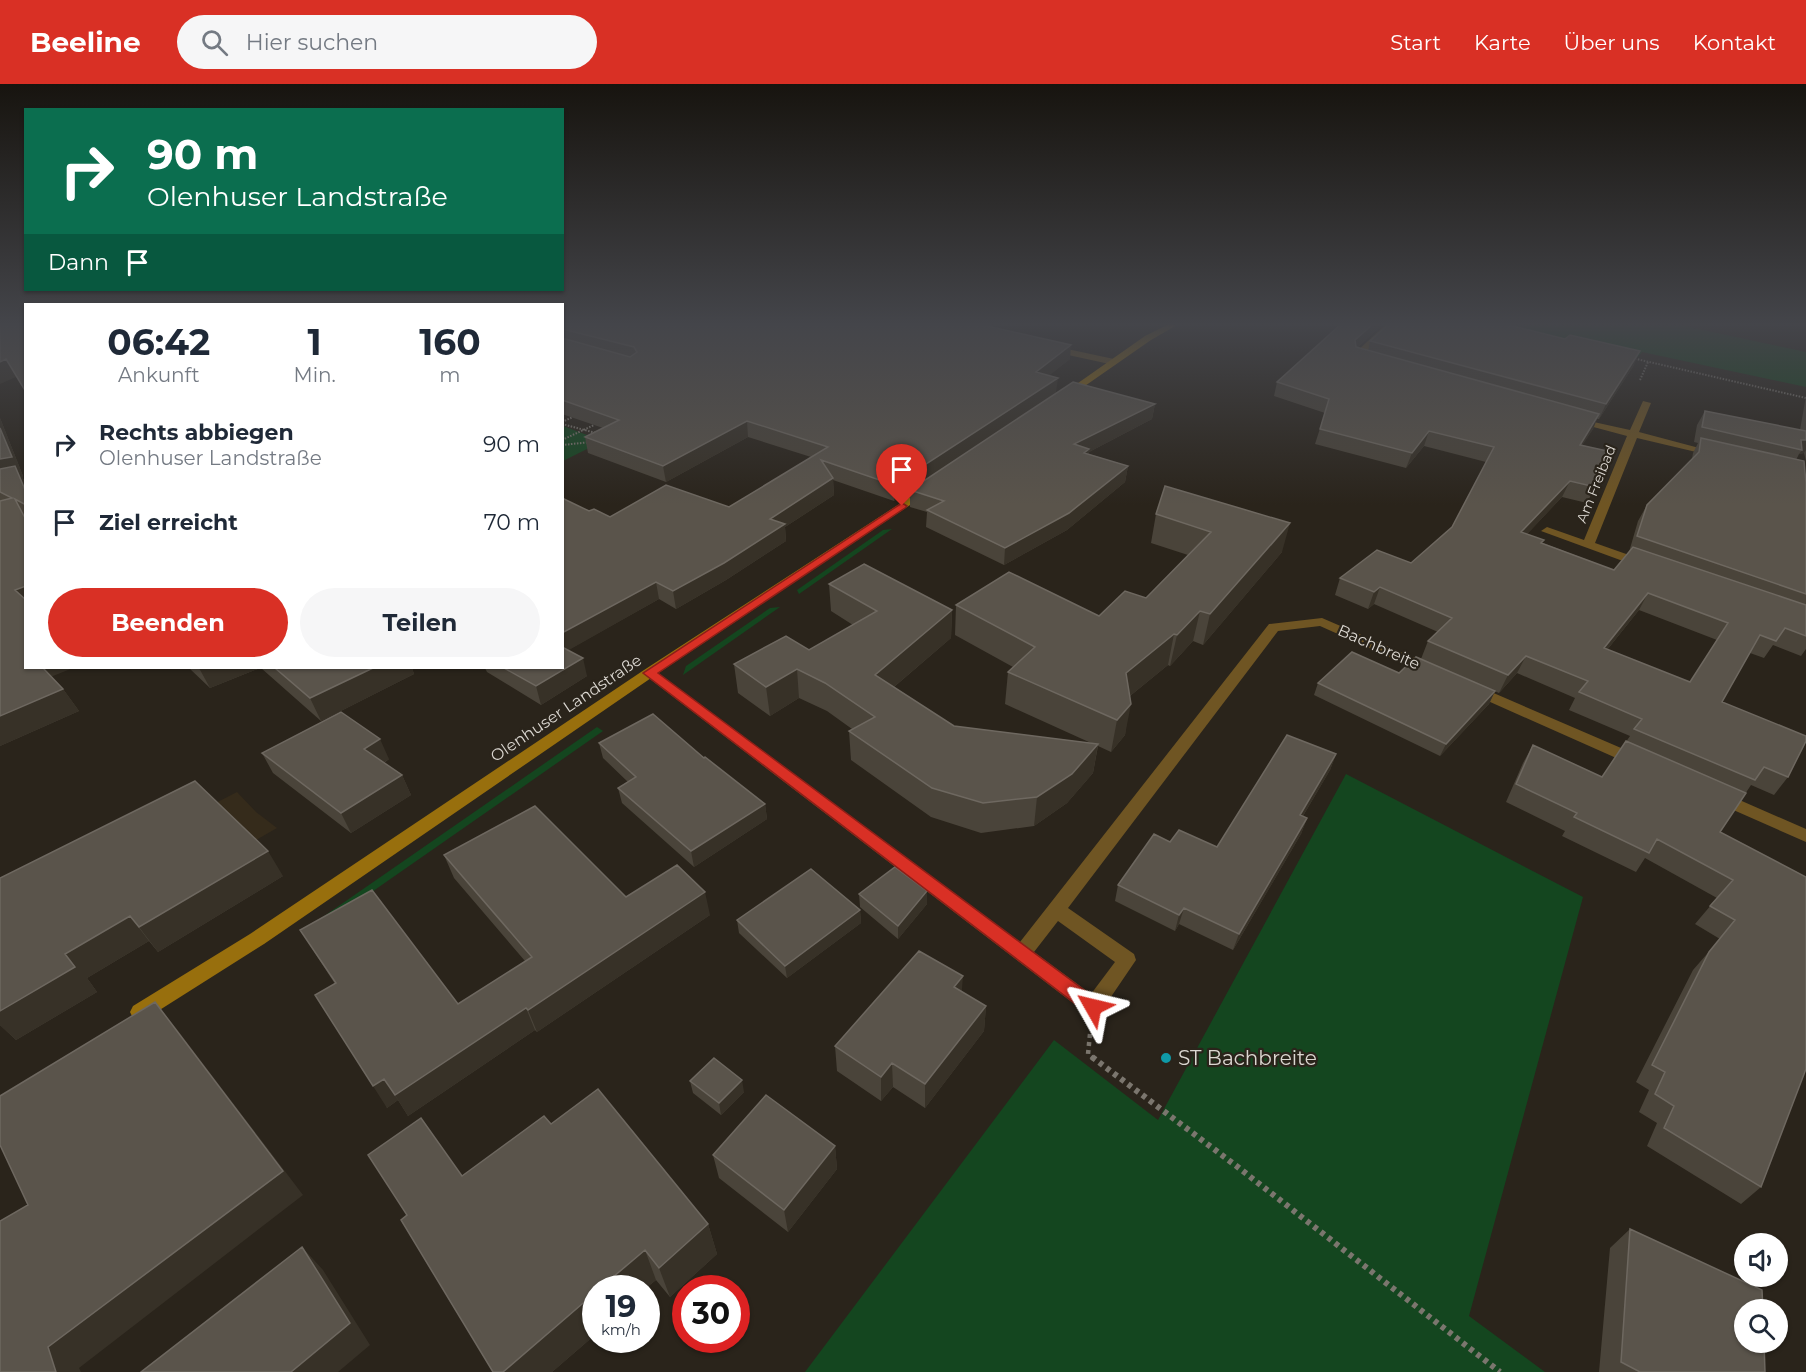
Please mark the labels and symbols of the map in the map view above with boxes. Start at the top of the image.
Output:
street label: Am Freibad [1572,443,1620,525]
pin [876,444,927,506]
street label: Bachbreite [1335,620,1423,674]
street label: Olenhuser Landstraße [487,650,645,766]
position arrow [1061,975,1125,1039]
place label: ST Bachbreite [1178,1046,1317,1070]
marker: ST Bachbreite [1159,1051,1173,1065]
speed limit sign: 30 [672,1275,750,1353]

